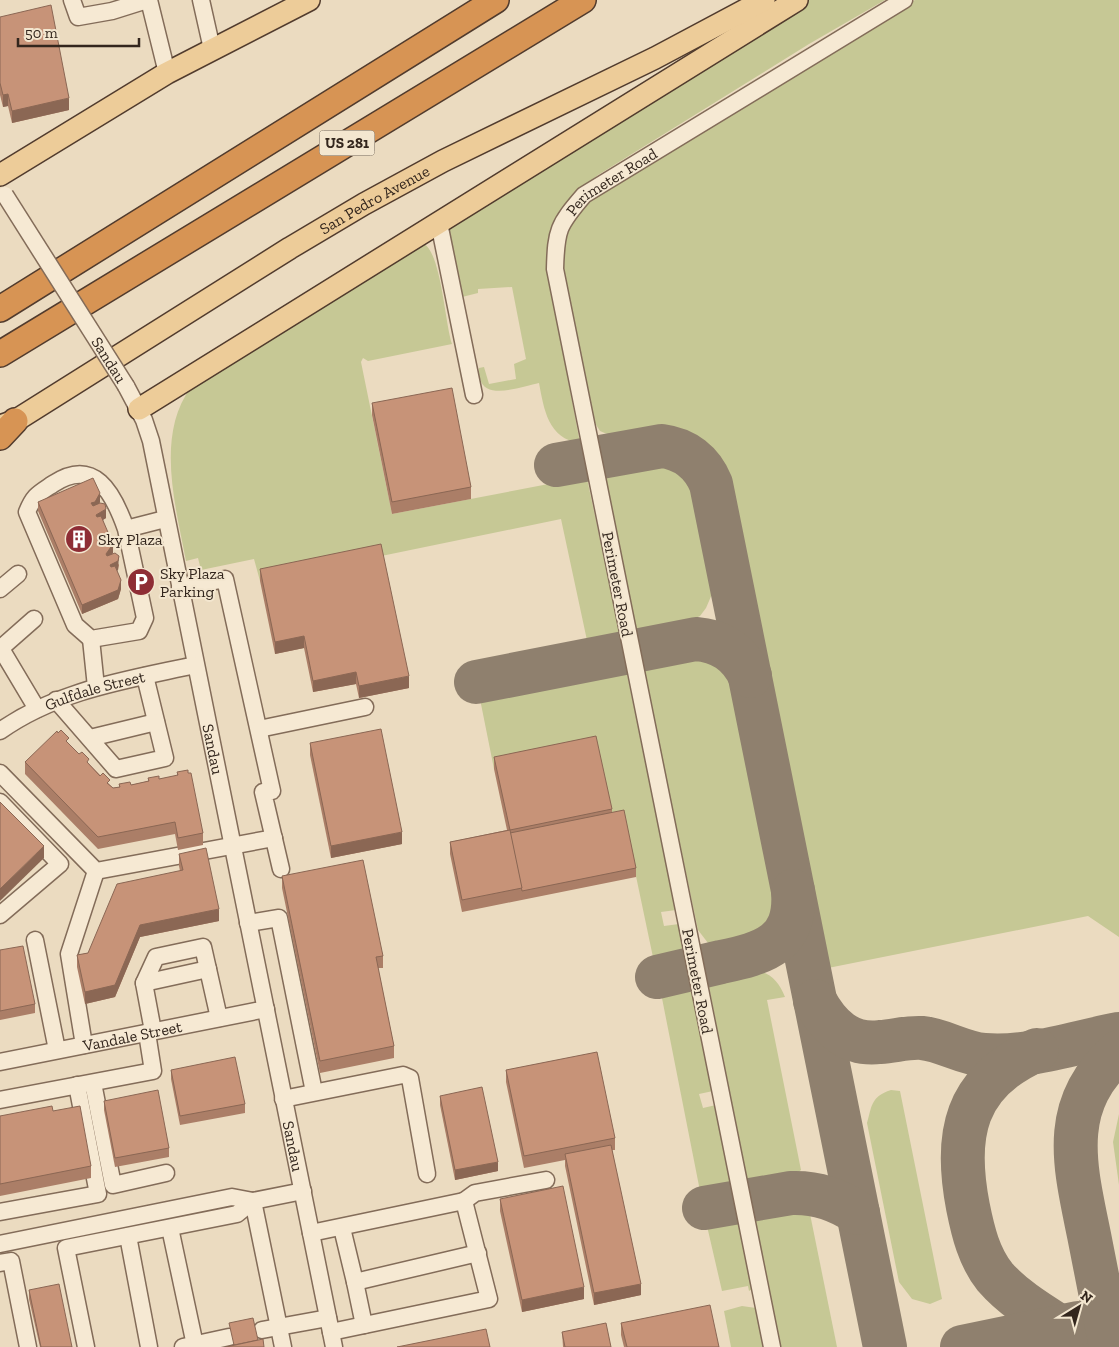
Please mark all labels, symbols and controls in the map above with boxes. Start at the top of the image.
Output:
scale bar [18,15,139,47]
text: 50 m [25,24,58,42]
road number: US 281 [320,130,374,156]
street label: Perimeter Road [562,144,661,219]
street label: San Pedro Avenue [316,161,433,238]
street label: Sandau [87,333,131,387]
building icon: Sky Plaza [64,524,94,554]
place label: Sky Plaza [98,530,163,549]
street label: Perimeter Road [598,530,637,639]
place label: Sky Plaza Parking [160,564,225,601]
parking icon: Sky Plaza Parking [126,567,156,597]
street label: Gulfdale Street [42,667,147,715]
street label: Sandau [198,722,227,776]
street label: Perimeter Road [678,927,717,1036]
street label: Vandale Street [80,1017,184,1055]
street label: Sandau [279,1119,307,1173]
north arrow [1054,1282,1104,1332]
text: N [1077,1287,1096,1307]

